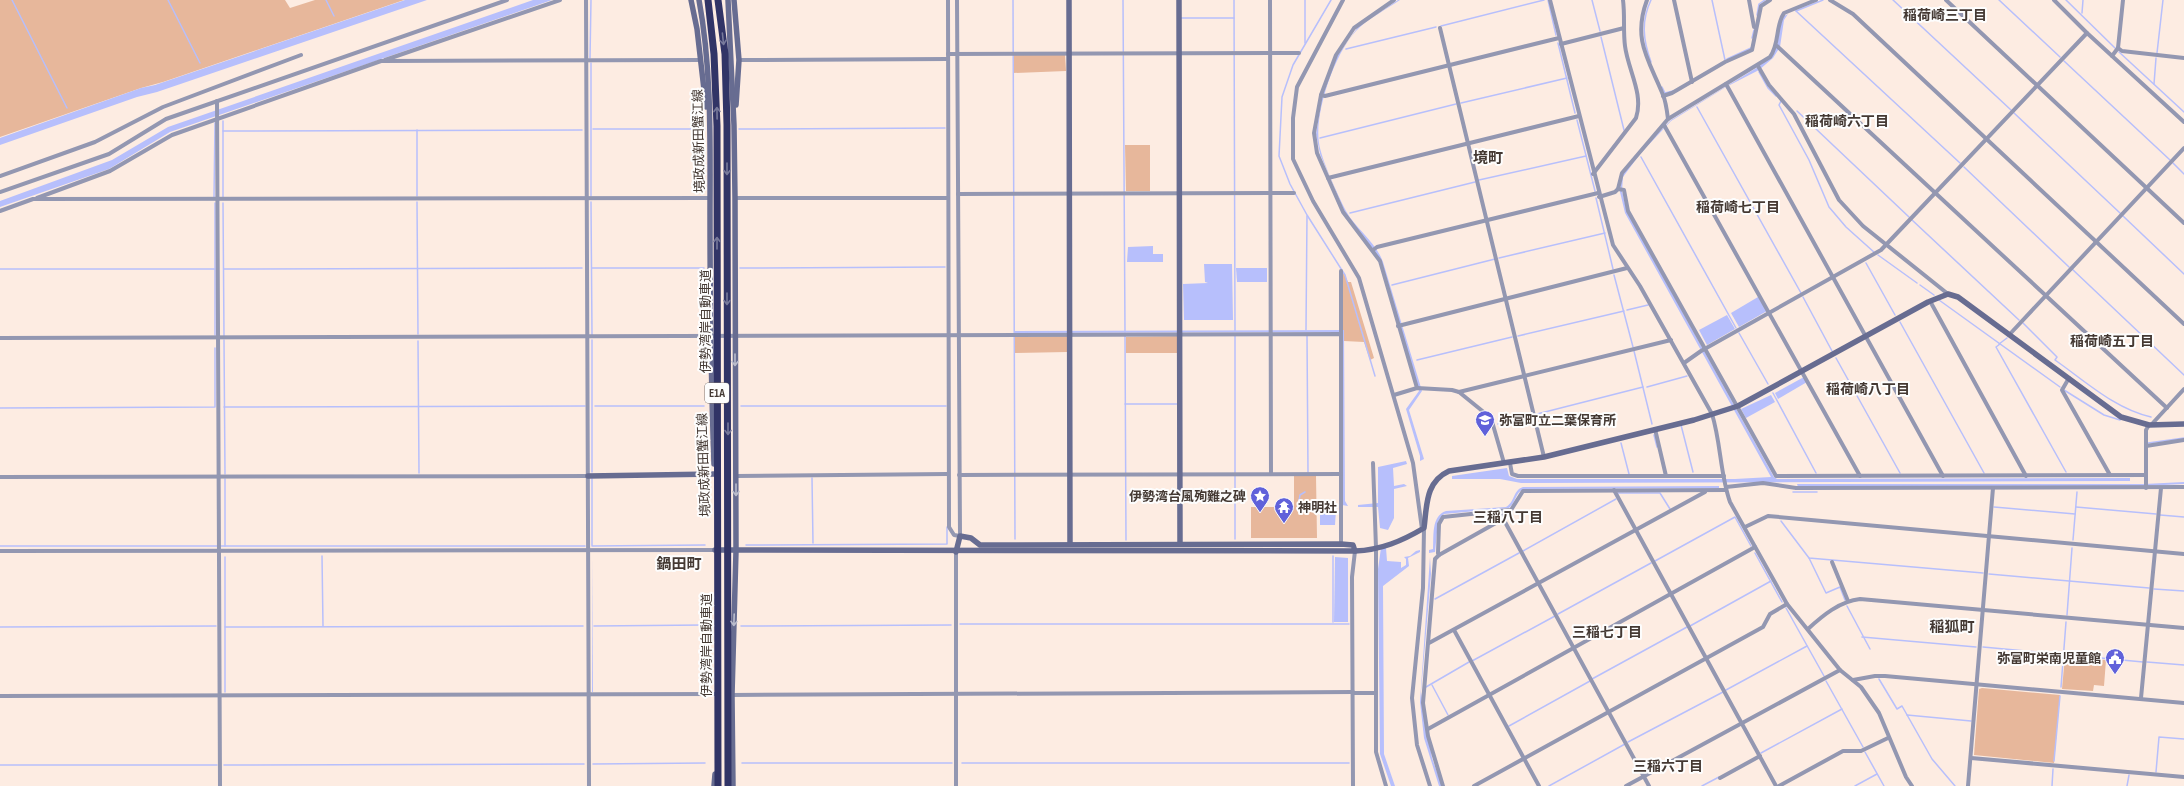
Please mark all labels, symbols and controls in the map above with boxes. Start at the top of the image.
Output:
district label: 稲荷崎三丁目 [1903,7,1987,24]
one-way arrow [719,32,727,45]
street label: 境政成新田蟹江線 [690,89,708,193]
one-way arrow [713,107,721,120]
district label: 稲荷崎六丁目 [1805,113,1889,130]
district label: 境町 [1473,149,1503,168]
one-way arrow [723,162,731,175]
district label: 稲荷崎七丁目 [1696,199,1780,216]
one-way arrow [713,237,721,250]
street label: 伊勢湾岸自動車道 [698,269,714,373]
one-way arrow [723,292,731,305]
district label: 稲荷崎五丁目 [2070,333,2154,350]
one-way arrow [731,353,739,366]
district label: 稲荷崎八丁目 [1826,381,1910,398]
road number: E1A [705,383,729,403]
school or university icon: 弥富町立二葉保育所 [1474,409,1496,437]
street label: 境政成新田蟹江線 [694,413,714,517]
place label: 弥富町立二葉保育所 [1499,413,1616,429]
one-way arrow [724,422,732,435]
one-way arrow [732,483,740,496]
place icon: 伊勢湾台風殉難之碑 [1249,485,1271,513]
place label: 伊勢湾台風殉難之碑 [1129,489,1246,505]
temple icon: 神明社 [1273,496,1295,524]
place label: 神明社 [1298,500,1337,516]
district label: 三稲八丁目 [1473,509,1543,526]
district label: 鍋田町 [655,555,702,574]
street label: 伊勢湾岸自動車道 [699,593,715,697]
one-way arrow [730,613,738,626]
district label: 稲狐町 [1929,618,1975,637]
district label: 三稲七丁目 [1572,624,1642,641]
public building icon: 弥富町栄南児童館 [2104,647,2126,675]
place label: 弥富町栄南児童館 [1997,651,2101,667]
district label: 三稲六丁目 [1633,758,1703,775]

